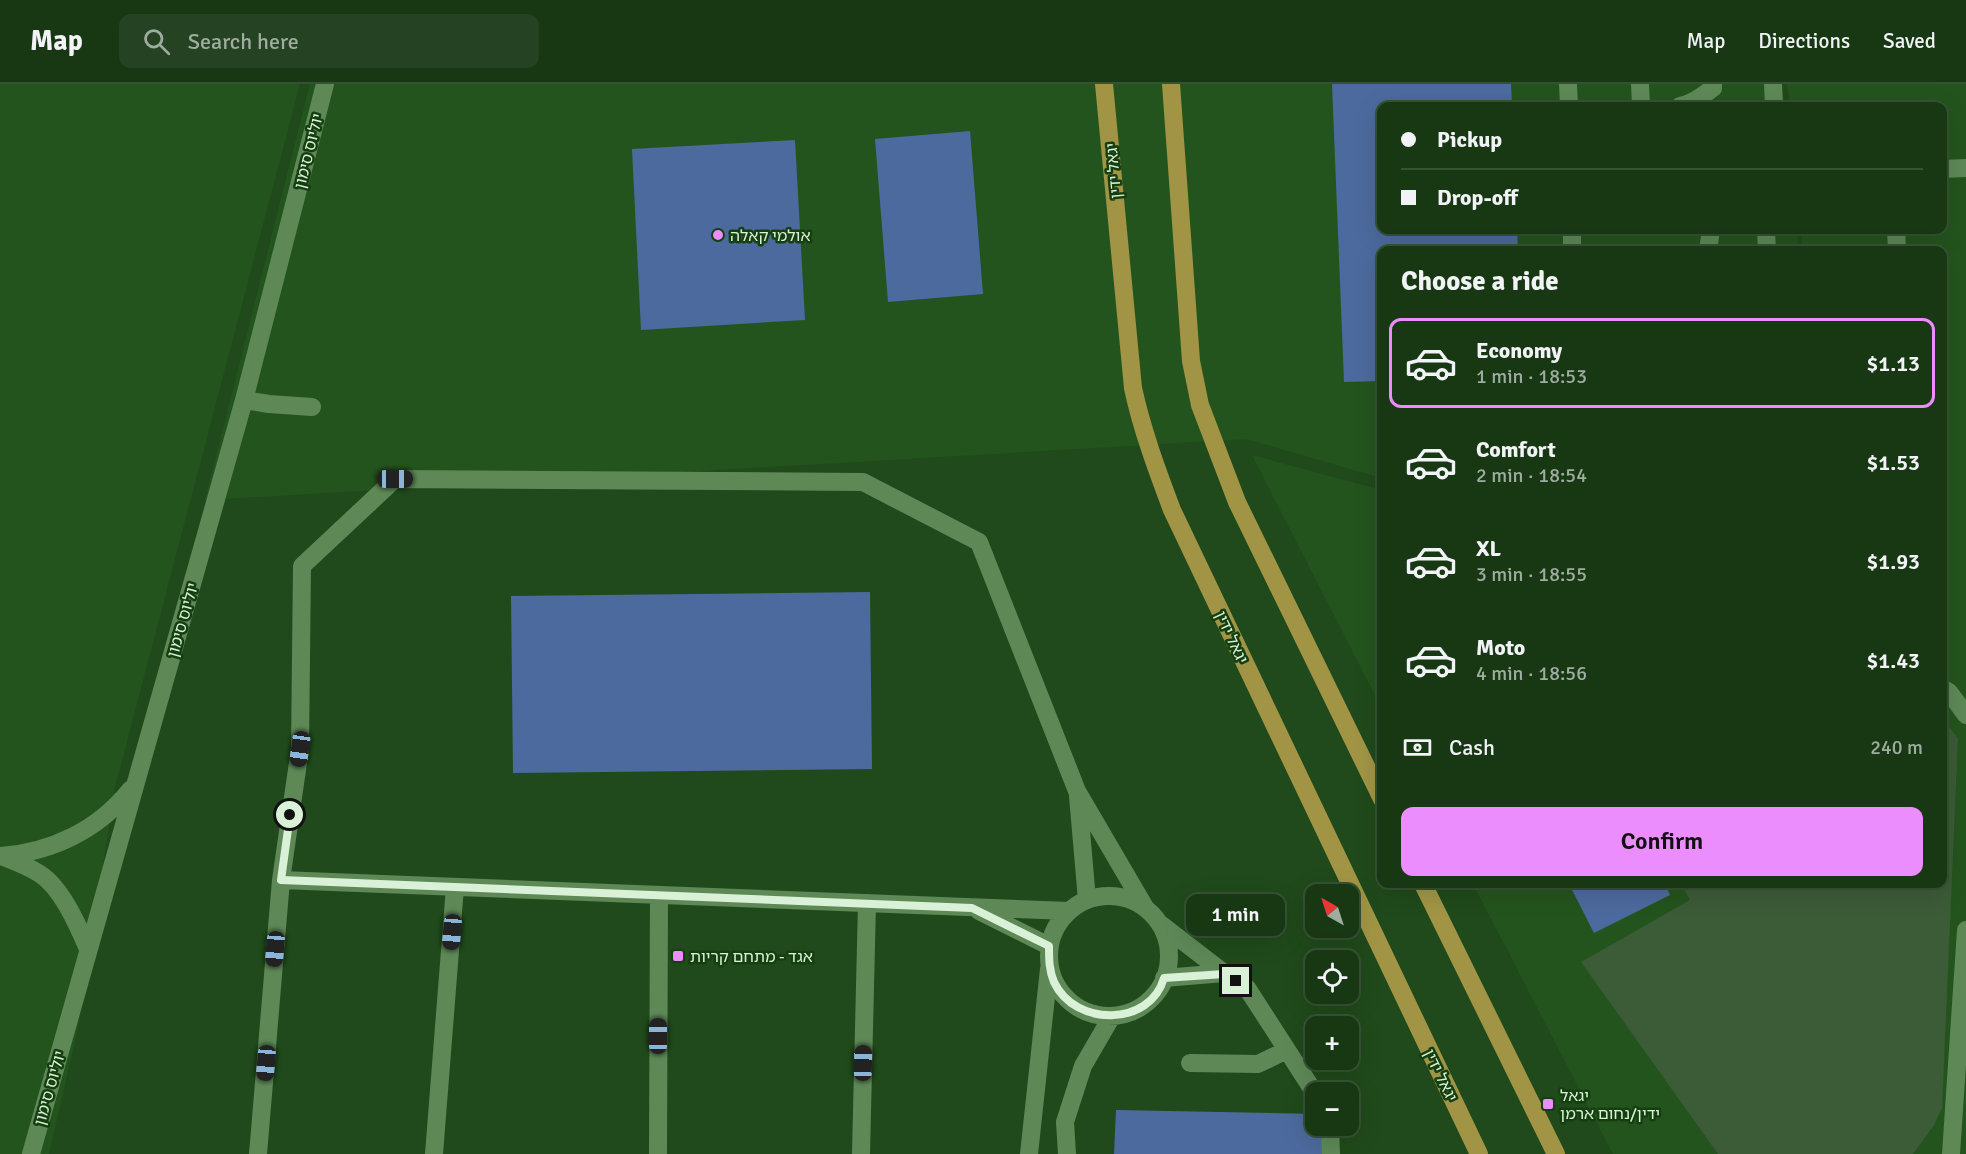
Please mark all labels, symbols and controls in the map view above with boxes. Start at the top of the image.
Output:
search box [119,14,539,68]
text: Map [30,24,83,58]
icon: search [140,25,173,58]
text: Search here [188,28,299,55]
text: Map [1687,28,1725,54]
text: Directions [1758,28,1850,54]
text: Saved [1883,28,1936,54]
street label: יוליוס סימון [290,112,328,191]
text: Pickup [1437,126,1502,153]
street label: יגאל ידין [1102,142,1126,200]
text: Drop-off [1437,184,1518,211]
place label: אולמי קאלה [730,226,811,246]
marker: אולמי קאלה [711,228,725,242]
text: Choose a ride [1401,265,1559,298]
icon: car [1404,336,1458,390]
text: Economy [1476,337,1562,364]
text: $1.13 [1866,350,1920,377]
text: 1 min · 18:53 [1476,364,1587,389]
icon: car [1404,435,1458,489]
text: Comfort [1476,436,1556,463]
text: $1.53 [1866,449,1920,476]
text: 2 min · 18:54 [1476,463,1587,488]
car [377,470,413,488]
icon: car [1404,534,1458,588]
text: XL [1476,535,1501,562]
text: $1.93 [1866,548,1920,575]
text: 3 min · 18:55 [1476,562,1587,587]
street label: יוליוס סימון [163,581,203,660]
street label: יגאל ידין [1210,608,1252,667]
icon: car [1404,633,1458,687]
text: Moto [1476,634,1525,661]
text: $1.43 [1866,647,1920,674]
text: 4 min · 18:56 [1476,661,1587,686]
car [289,730,311,768]
icon: cash [1401,731,1434,764]
text: Cash [1449,734,1495,761]
text: 240 m [1870,735,1923,760]
route start [276,801,303,828]
button: Confirm [1401,807,1923,876]
north arrow [1305,884,1359,938]
map controls [1305,884,1359,1136]
callout: 1 min [1186,894,1286,936]
text: 1 min [1212,902,1259,927]
car [441,913,463,951]
car [264,930,286,968]
place label: אגד - מתחם קריות [690,947,813,967]
marker: אגד - מתחם קריות [671,949,685,963]
button: locate [1305,950,1359,1004]
route end [1222,967,1249,994]
button: + [1305,1016,1359,1070]
car [649,1018,667,1054]
car [255,1044,277,1082]
car [854,1045,872,1081]
street label: יגאל ידין [1419,1046,1461,1105]
street label: יוליוס סימון [30,1049,70,1128]
button: − [1305,1082,1359,1136]
place label: יגאל ידין/נחום ארמן [1560,1086,1660,1124]
marker: יגאל ידין/נחום ארמן [1541,1097,1555,1111]

